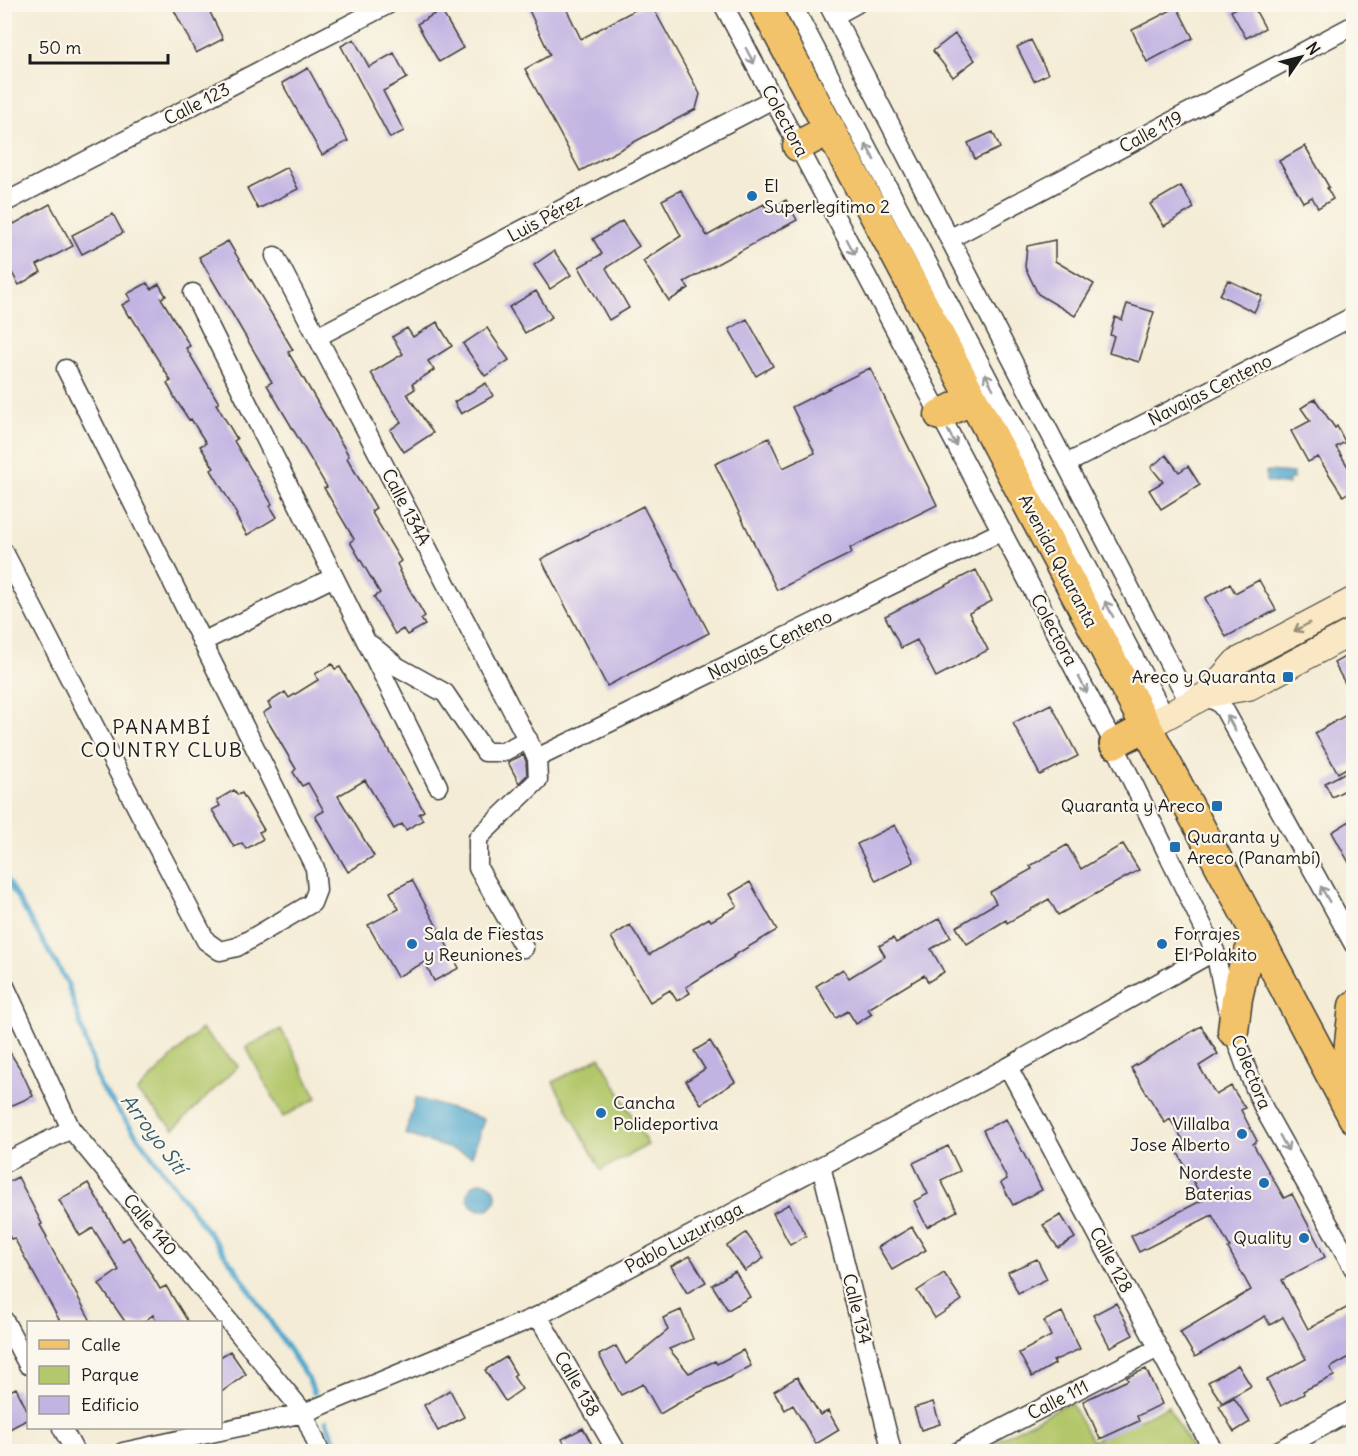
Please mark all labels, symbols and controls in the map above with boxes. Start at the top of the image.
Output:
scale bar [30,27,168,65]
north arrow [1271,27,1331,87]
text: 50 m [39,36,81,59]
text: N [1302,38,1325,59]
one-way arrow [745,47,756,65]
street label: Calle 123 [160,77,234,130]
street label: Colectora [757,81,814,161]
street label: Calle 119 [1115,105,1186,158]
one-way arrow [863,143,875,161]
place label: El Superlegítimo 2 [764,174,890,218]
street label: Luis Pérez [503,188,587,247]
marker: El Superlegítimo 2 [745,189,759,203]
one-way arrow [845,238,857,255]
street label: Navajas Centeno [1144,349,1275,431]
one-way arrow [983,372,994,390]
one-way arrow [946,429,958,446]
street label: Calle 134A [377,465,436,549]
street label: Avenida Quaranta [1014,490,1103,631]
street label: Colectora [1026,590,1083,670]
one-way arrow [1103,601,1114,619]
street label: Navajas Centeno [704,604,836,685]
one-way arrow [1294,621,1311,633]
place label: Areco y Quaranta [1132,665,1276,688]
marker: Areco y Quaranta [1281,670,1295,684]
one-way arrow [1078,675,1089,693]
district label: PANAMBÍ COUNTRY CLUB [81,714,243,762]
one-way arrow [1225,715,1237,732]
place label: Quaranta y Areco [1061,794,1205,817]
marker: Quaranta y Areco [1210,799,1224,813]
place label: Quaranta y Areco (Panambí) [1187,825,1320,869]
marker: Quaranta y Areco (Panambí) [1168,840,1182,854]
one-way arrow [1319,886,1331,903]
place label: Sala de Fiestas y Reuniones [424,922,544,966]
place label: Forrajes El Polakito [1174,922,1257,966]
marker: Sala de Fiestas y Reuniones [405,937,419,951]
marker: Forrajes El Polakito [1155,937,1169,951]
street label: Colectora [1226,1031,1277,1112]
water label: Arroyo Sití [116,1088,195,1182]
place label: Cancha Polideportiva [613,1091,719,1135]
marker: Cancha Polideportiva [594,1106,608,1120]
place label: Villalba Jose Alberto [1130,1112,1230,1156]
marker: Villalba Jose Alberto [1235,1127,1249,1141]
one-way arrow [1279,1134,1290,1152]
place label: Nordeste Baterias [1179,1161,1252,1205]
marker: Nordeste Baterias [1257,1176,1271,1190]
street label: Calle 140 [118,1189,182,1260]
street label: Pablo Luzuriaga [621,1197,747,1278]
street label: Calle 128 [1085,1223,1138,1297]
place label: Quality [1233,1226,1292,1249]
marker: Quality [1297,1231,1311,1245]
street label: Calle 134 [838,1271,877,1347]
legend [27,1321,222,1429]
text: Calle [81,1333,121,1356]
street label: Calle 138 [550,1347,605,1421]
text: Parque [81,1363,139,1386]
street label: Calle 111 [1023,1374,1092,1425]
text: Edificio [81,1393,139,1416]

